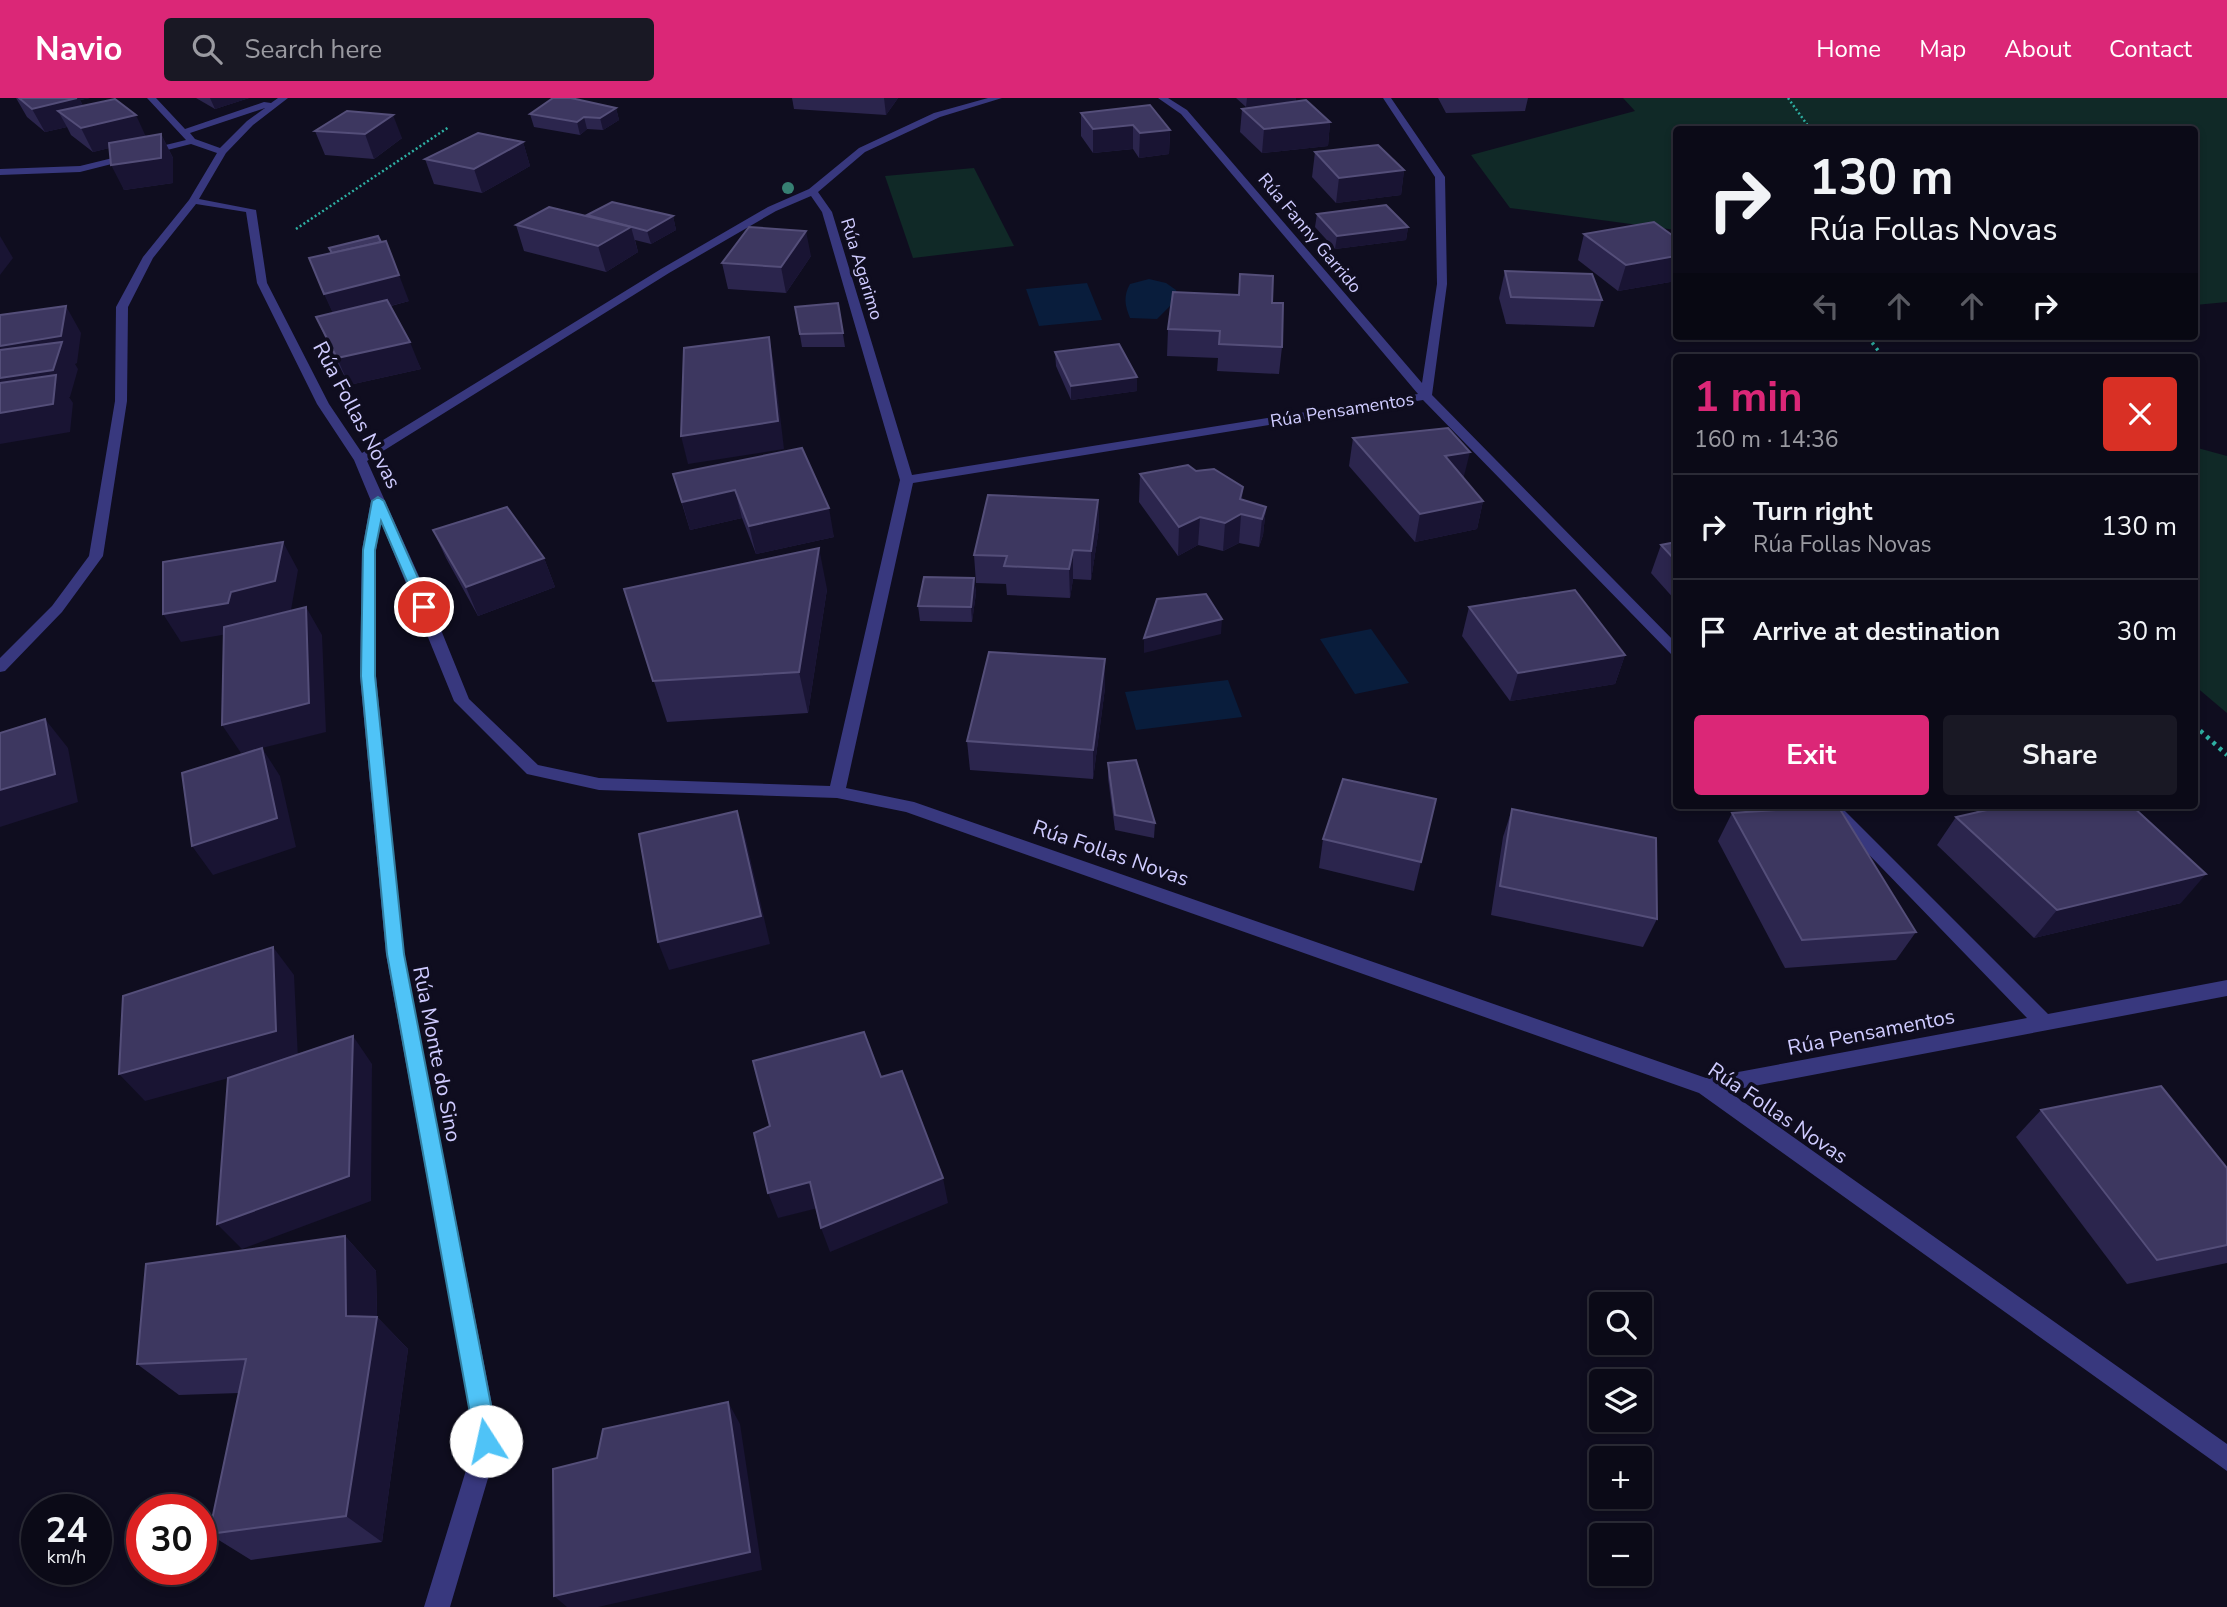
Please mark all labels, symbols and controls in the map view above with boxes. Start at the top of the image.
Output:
search box [164,18,654,81]
text: Navio [35,27,122,72]
icon: search [188,30,226,68]
text: Search here [244,32,382,67]
text: Home [1816,33,1881,65]
text: Map [1919,33,1966,65]
text: About [2004,33,2071,65]
text: Contact [2109,33,2192,65]
text: 130 m [1809,144,1953,211]
icon: right [1694,154,1785,245]
street label: Rúa Fanny Garrido [1253,168,1367,298]
text: Rúa Follas Novas [1809,208,2058,251]
street label: Rúa Agarimo [835,215,889,323]
icon: left [1807,287,1845,325]
icon: ahead [1880,287,1918,325]
icon: ahead [1953,287,1991,325]
icon: right [2026,287,2064,325]
street label: Rúa Follas Novas [306,336,408,494]
text: 1 min [1694,369,1803,426]
button: close [2103,377,2177,451]
street label: Rúa Pensamentos [1268,387,1416,433]
text: 160 m · 14:36 [1694,424,1839,455]
text: Turn right [1753,494,1872,529]
icon: right [1694,508,1732,546]
text: 130 m [2101,509,2177,544]
text: Rúa Follas Novas [1753,529,1932,560]
pin [394,577,454,637]
icon: arrive [405,588,443,626]
icon: arrive [1694,613,1732,651]
text: Arrive at destination [1753,614,2000,649]
text: 30 m [2117,614,2177,649]
button: Exit [1694,715,1929,795]
button: Share [1943,715,2177,795]
street label: Rúa Follas Novas [1029,813,1193,893]
street label: Rúa Monte do Sino [406,964,468,1144]
street label: Rúa Pensamentos [1785,1002,1957,1062]
street label: Rúa Follas Novas [1703,1056,1853,1170]
map controls [1589,1292,1652,1586]
button: search [1589,1292,1652,1355]
button: layers [1589,1369,1652,1432]
position arrow [449,1404,523,1478]
button: + [1589,1446,1652,1509]
speed limit sign: 30 [126,1494,217,1585]
text: 24 [45,1507,88,1554]
button: − [1589,1523,1652,1586]
text: km/h [47,1545,86,1569]

